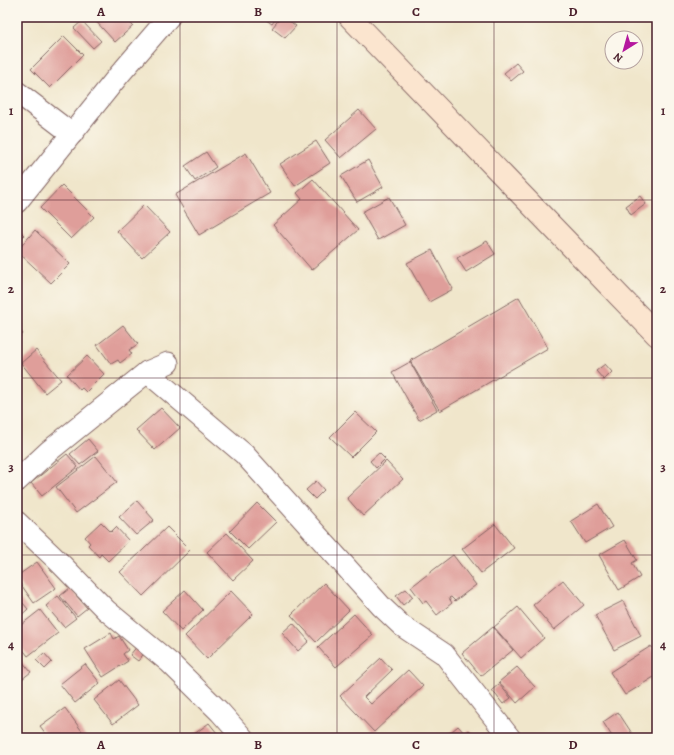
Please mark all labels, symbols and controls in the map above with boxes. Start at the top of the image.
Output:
text: A [96,3,106,20]
text: B [254,3,262,20]
text: C [412,3,420,20]
text: D [568,3,578,20]
north arrow [604,30,644,70]
text: N [611,49,626,66]
text: 1 [9,102,14,119]
text: 1 [661,102,666,119]
text: 2 [8,280,15,297]
text: 2 [660,280,667,297]
text: 3 [8,458,14,475]
text: 3 [660,458,666,475]
text: 4 [8,636,14,653]
text: 4 [660,636,666,653]
text: A [96,736,106,753]
text: B [254,736,262,753]
text: C [412,736,420,753]
text: D [568,736,578,753]

